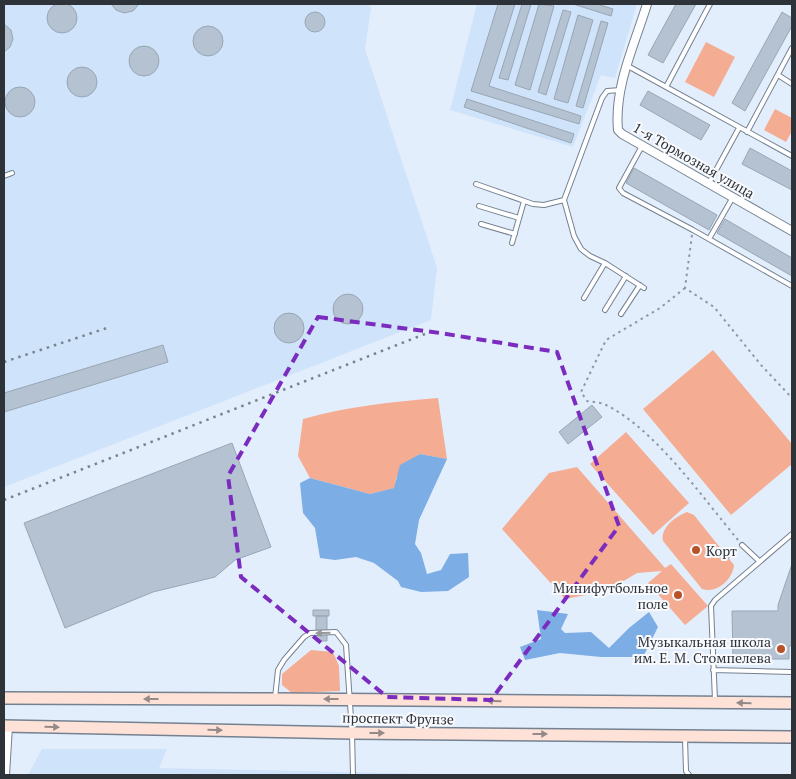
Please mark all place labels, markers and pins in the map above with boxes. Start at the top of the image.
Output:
place label: Корт [706,541,737,560]
marker: Корт [690,544,702,556]
place label: Минифутбольное поле [553,578,668,613]
marker: Минифутбольное поле [672,589,684,601]
place label: Музыкальная школа им. Е. М. Стомпелева [634,632,771,667]
marker: Музыкальная школа им. Е. М. Стомпелева [775,643,787,655]

